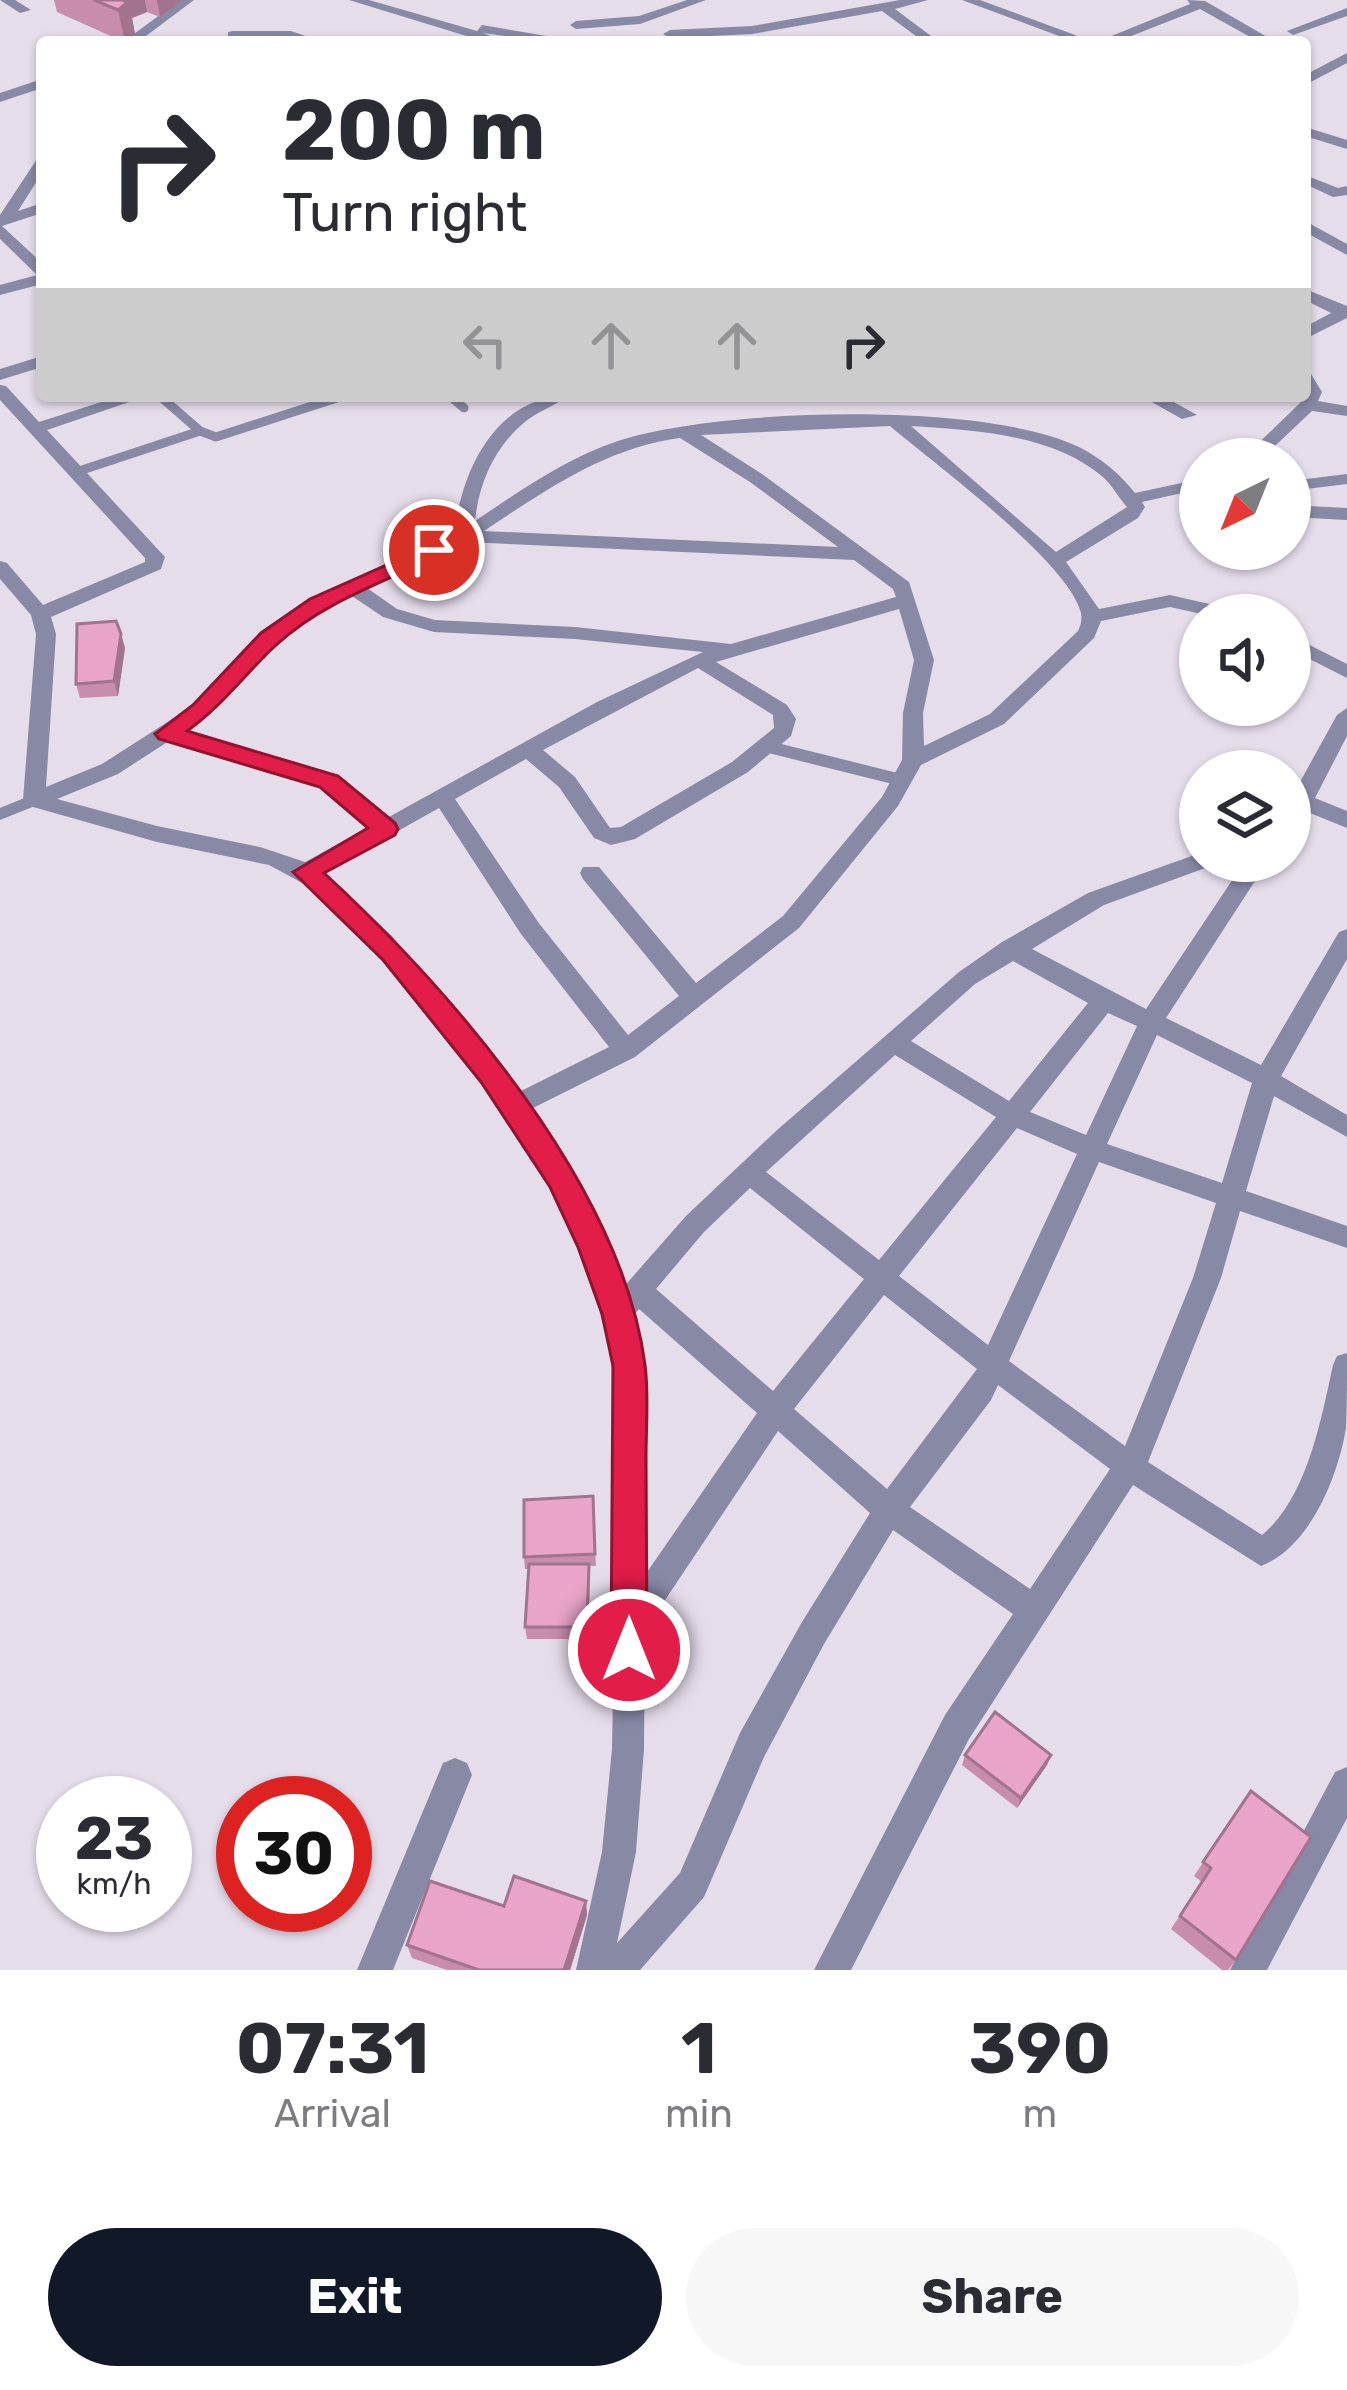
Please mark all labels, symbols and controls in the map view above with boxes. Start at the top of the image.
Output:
text: 200 m [282,80,546,180]
icon: right [84,84,240,240]
text: Turn right [282,181,527,245]
icon: left [452,312,518,378]
icon: ahead [578,312,644,378]
icon: ahead [704,312,770,378]
icon: right [830,312,896,378]
north arrow [1179,438,1311,570]
map controls [1179,438,1311,882]
pin [383,499,485,601]
icon: arrive [401,517,467,583]
button: sound [1179,594,1311,726]
button: layers [1179,750,1311,882]
position arrow [566,1587,692,1713]
speed limit sign: 30 [216,1776,372,1932]
text: 23 [75,1803,153,1874]
text: km/h [77,1866,151,1902]
text: 07:31 [236,2006,429,2091]
text: 1 [681,2006,717,2091]
text: 390 [969,2006,1111,2091]
text: Arrival [274,2091,391,2137]
text: min [665,2091,733,2137]
text: m [1023,2091,1057,2137]
button: Exit [48,2228,662,2366]
button: Share [686,2228,1299,2366]

